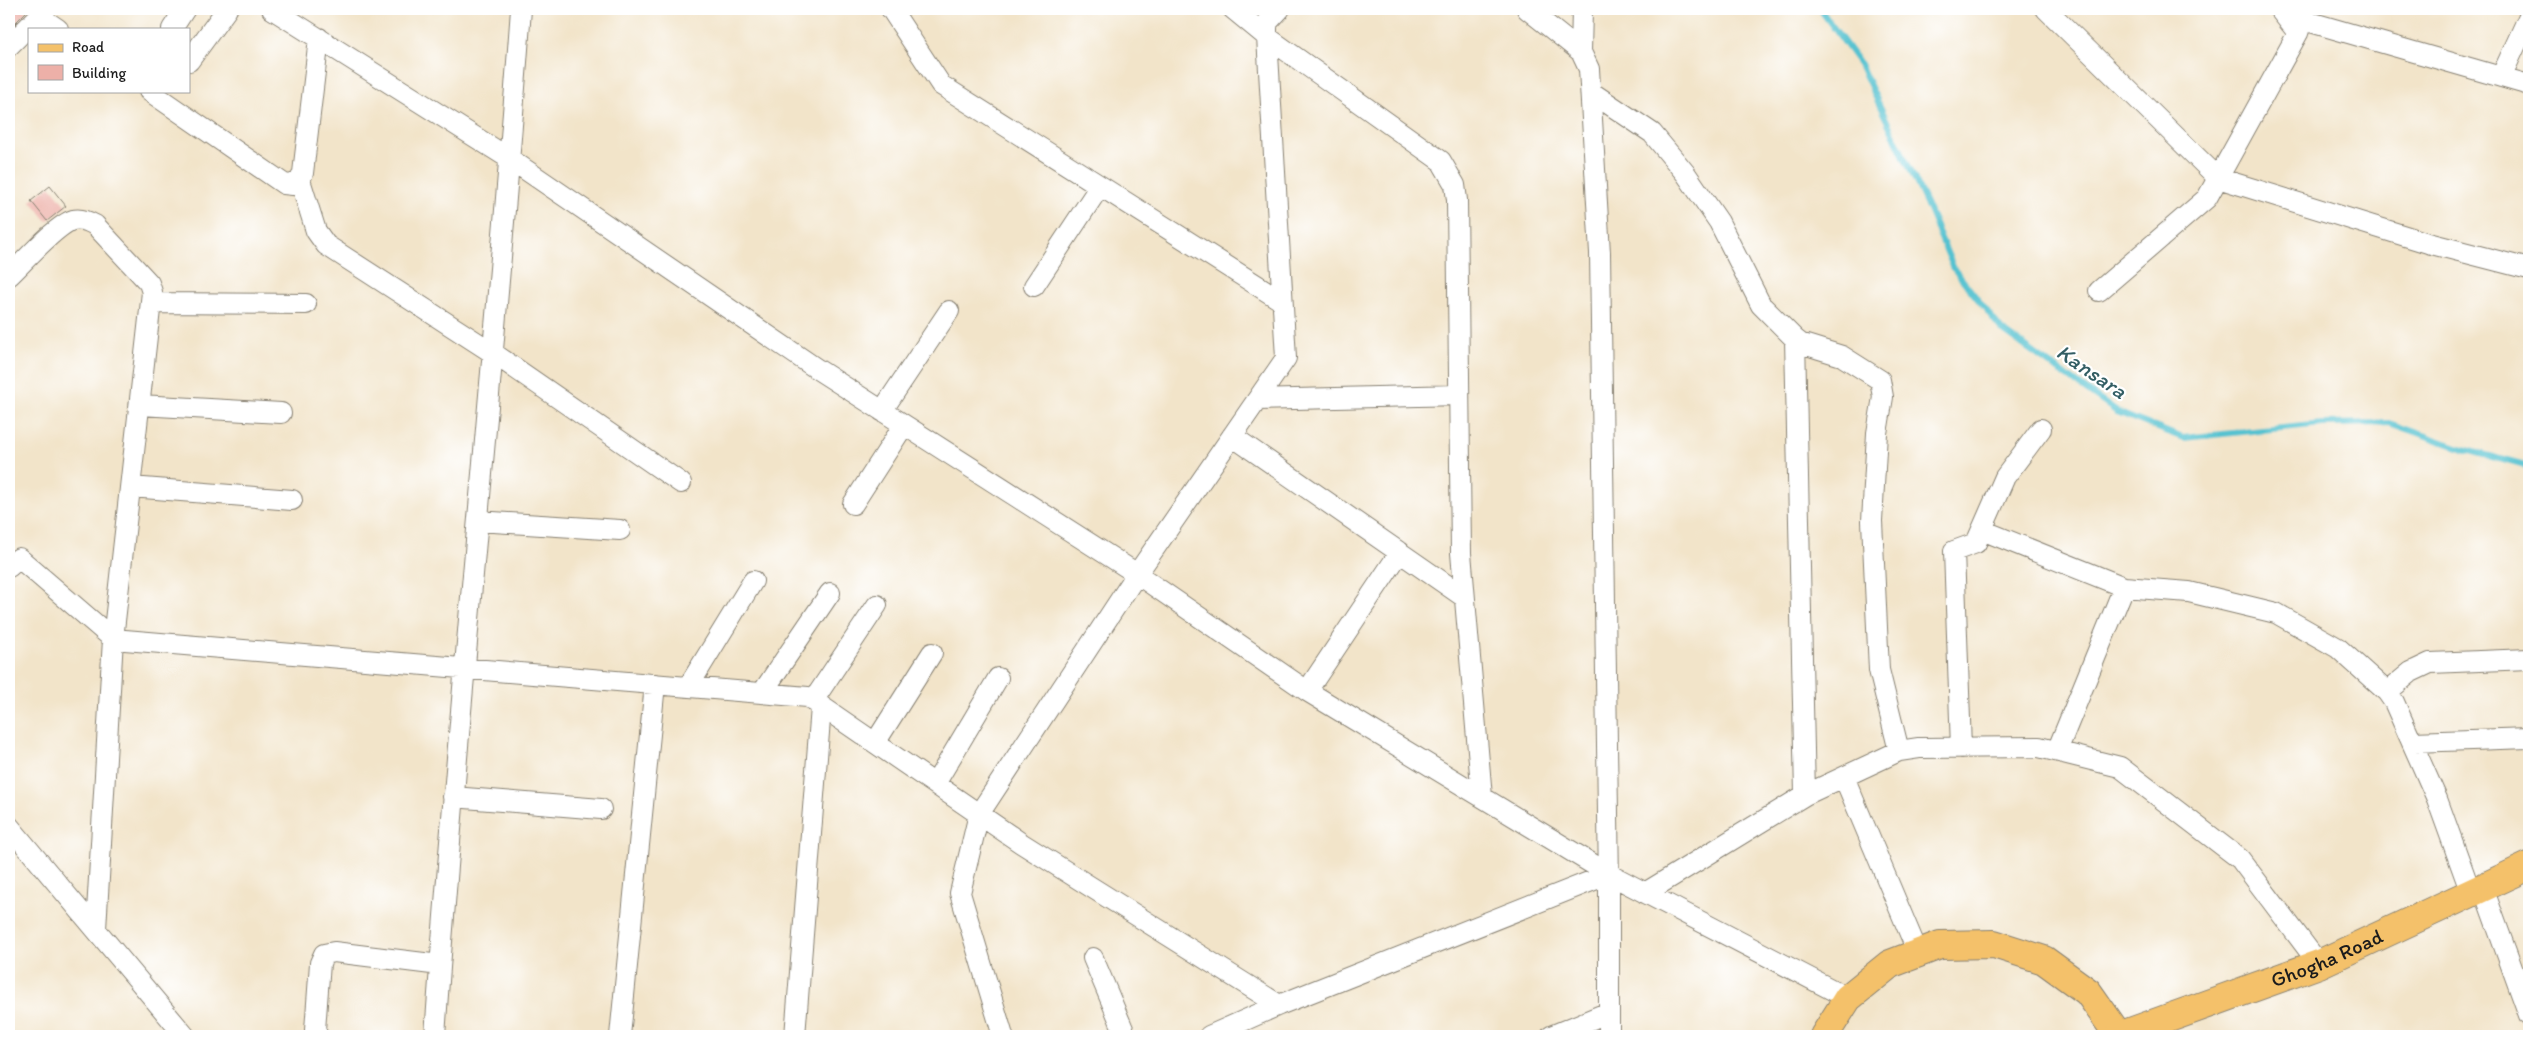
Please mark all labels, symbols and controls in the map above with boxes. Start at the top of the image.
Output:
legend [28,28,190,92]
text: Road [72,38,105,56]
text: Building [72,64,126,82]
water label: Kansara [2052,338,2132,405]
street label: Ghogha Road [2267,923,2387,992]

